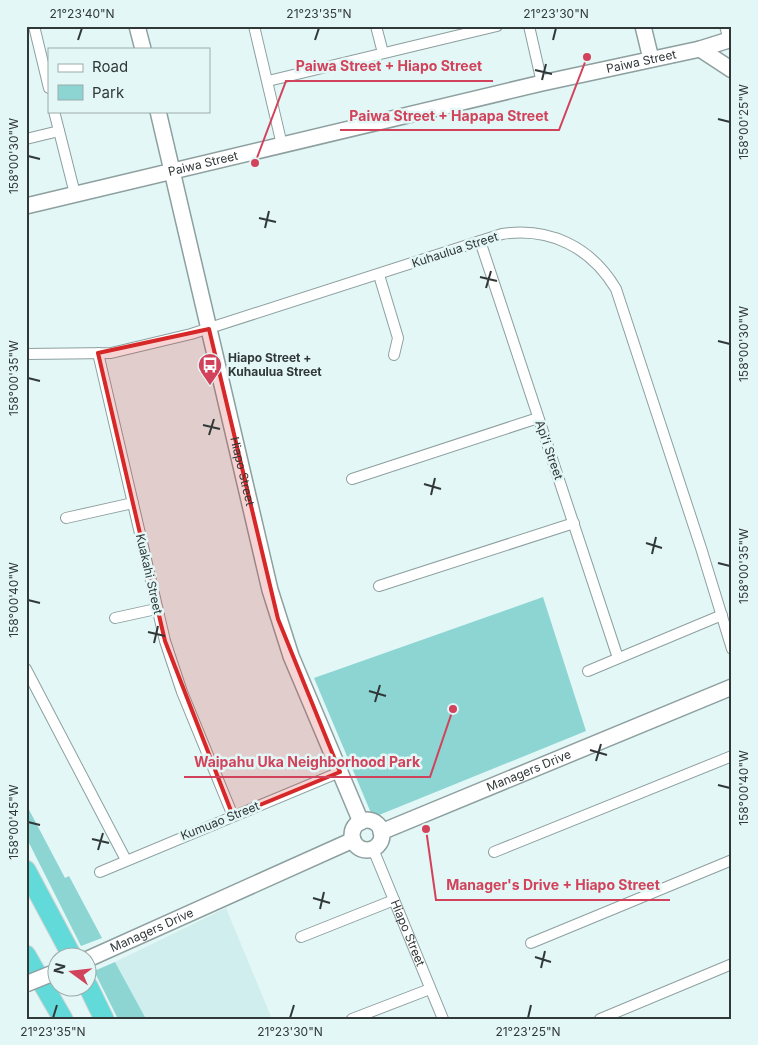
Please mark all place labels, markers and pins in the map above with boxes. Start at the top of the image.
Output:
callout: Paiwa Street + Hiapo Street [286,52,493,81]
callout: Paiwa Street + Hapapa Street [340,101,559,130]
place label: Hiapo Street + Kuhaulua Street [228,350,322,379]
bus stop icon: Hiapo Street + Kuhaulua Street [197,352,223,386]
callout: Waipahu Uka Neighborhood Park [184,748,430,777]
callout: Manager's Drive + Hiapo Street [436,871,670,900]

